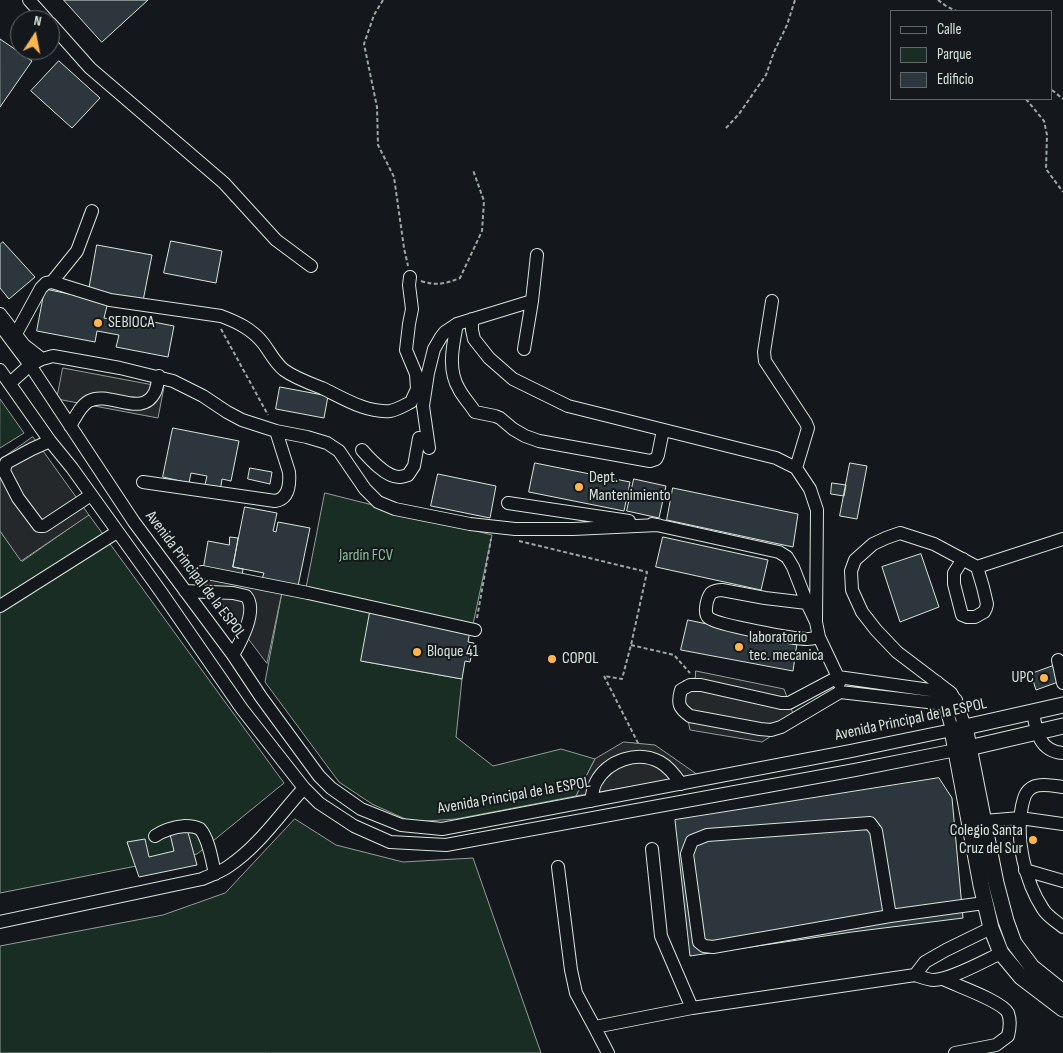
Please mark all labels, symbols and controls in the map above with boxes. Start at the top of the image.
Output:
north arrow [10,10,60,60]
legend [890,10,1053,100]
text: N [32,12,43,30]
text: Calle [937,20,961,39]
text: Parque [937,45,972,64]
text: Edificio [937,70,974,89]
place label: SEBIOCA [108,313,154,333]
marker: SEBIOCA [92,317,104,329]
place label: Dept. Mantenimiento [589,468,671,506]
marker: Dept. Mantenimiento [573,481,585,493]
street label: Avenida Principal de la ESPOL [141,508,249,642]
park label: Jardín FCV [339,546,393,566]
place label: laboratorio tec. mecanica [749,628,824,666]
marker: laboratorio tec. mecanica [733,641,745,653]
place label: Bloque 41 [427,642,478,662]
marker: Bloque 41 [411,646,423,658]
place label: COPOL [562,649,598,669]
marker: COPOL [546,653,558,665]
place label: UPC [1012,668,1034,688]
marker: UPC [1038,672,1050,684]
street label: Avenida Principal de la ESPOL [833,695,989,745]
street label: Avenida Principal de la ESPOL [436,773,592,819]
place label: Colegio Santa Cruz del Sur [950,821,1023,859]
marker: Colegio Santa Cruz del Sur [1027,834,1039,846]

